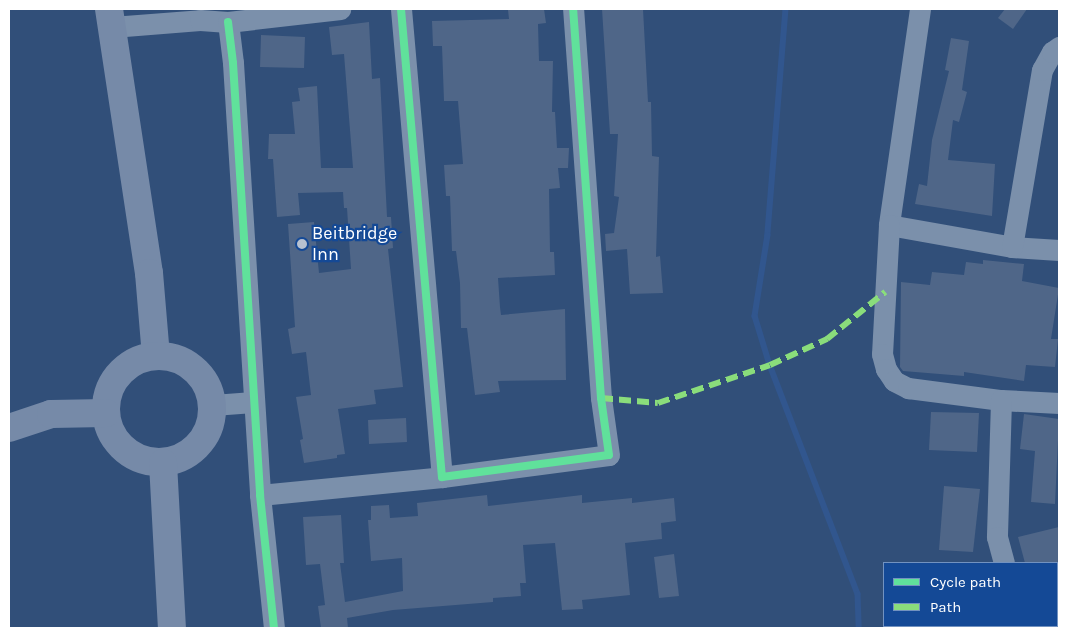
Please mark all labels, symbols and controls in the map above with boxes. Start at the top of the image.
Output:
place label: Beitbridge Inn [312,223,397,266]
marker: Beitbridge Inn [296,238,308,250]
legend [883,562,1058,627]
text: Cycle path [930,573,1001,591]
text: Path [930,598,961,616]

